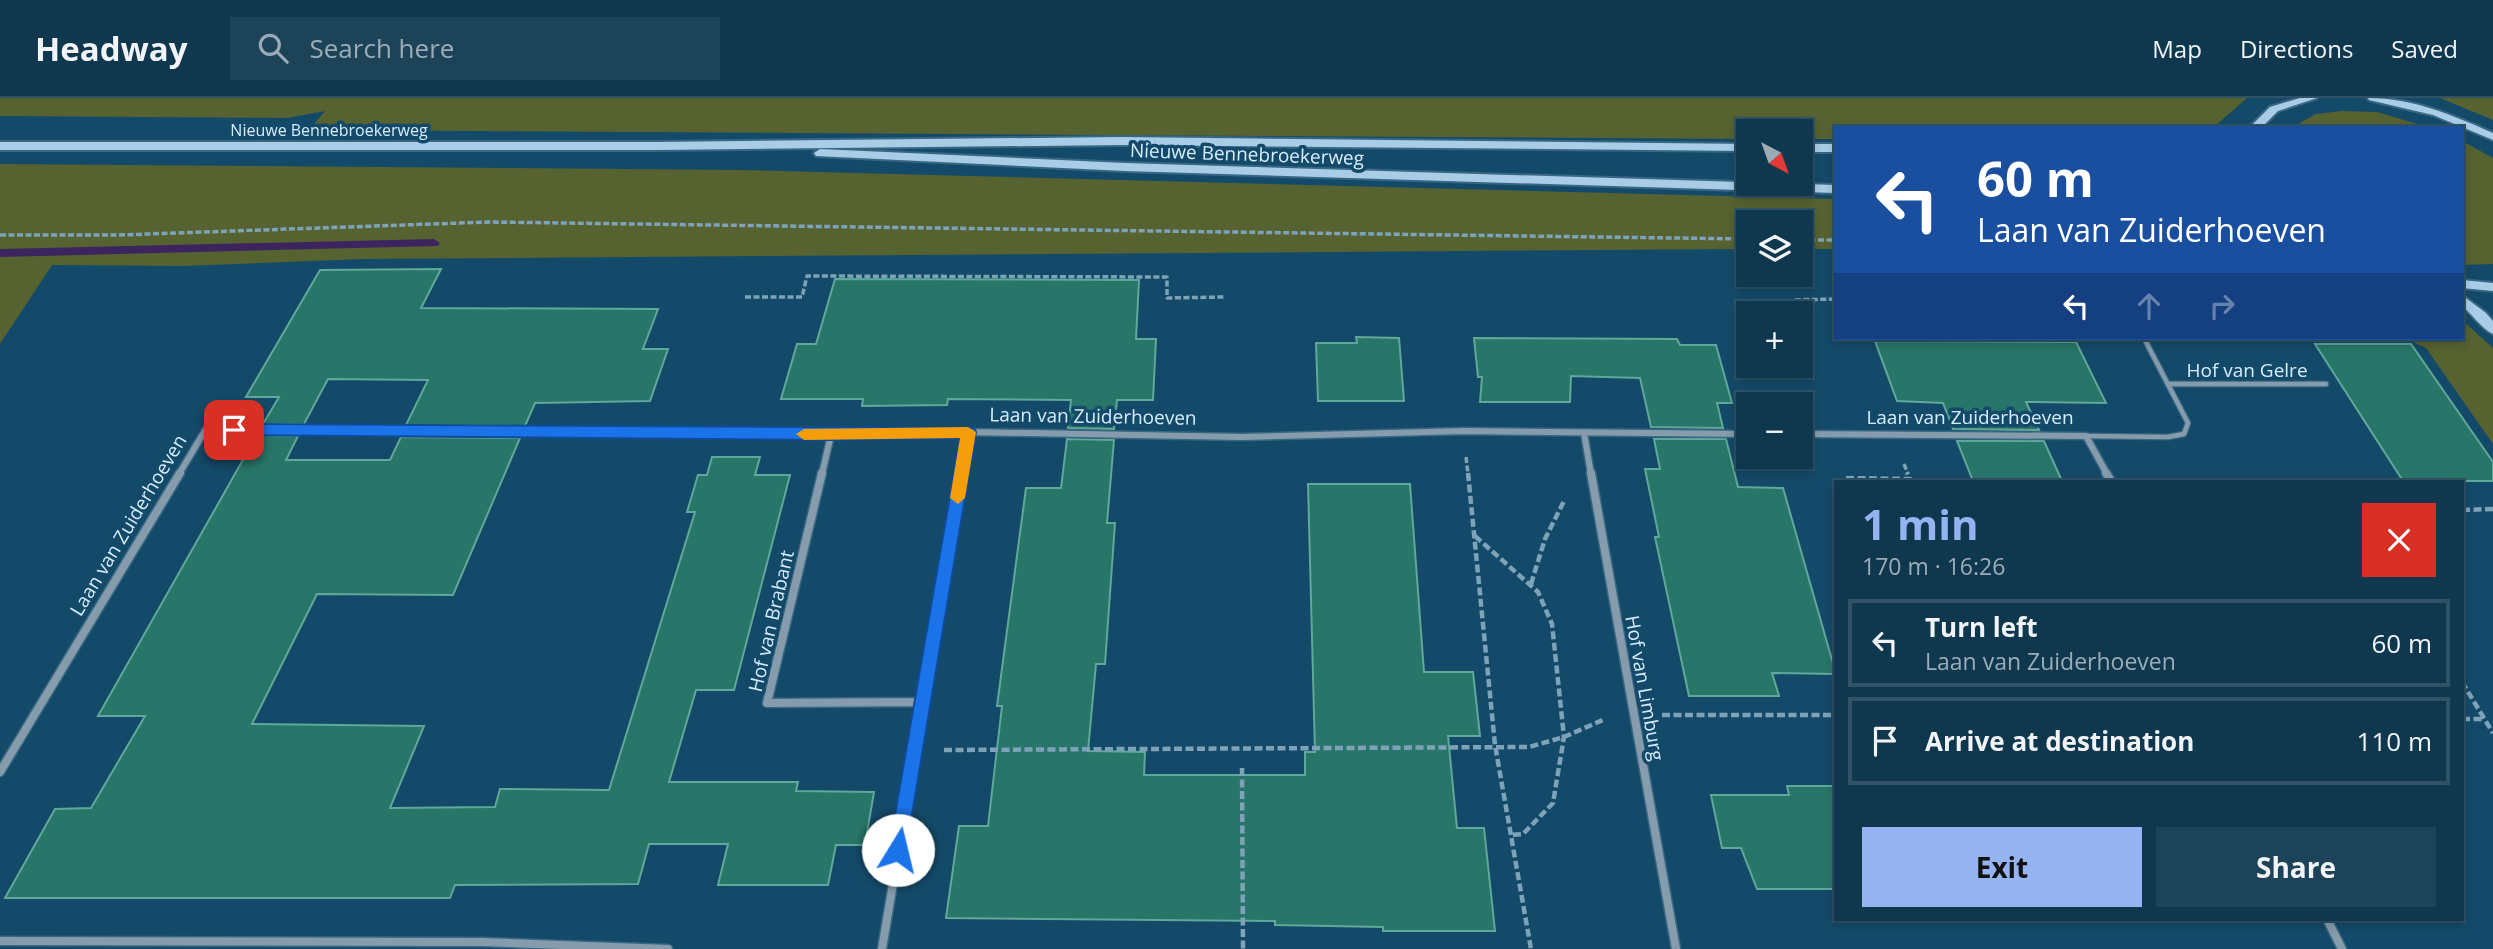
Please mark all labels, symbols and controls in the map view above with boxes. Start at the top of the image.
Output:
search box [230,17,720,80]
text: Headway [35,26,188,71]
icon: search [254,29,292,67]
text: Search here [310,30,454,66]
text: Map [2152,32,2202,65]
text: Directions [2240,32,2353,65]
text: Saved [2391,32,2458,65]
street label: Nieuwe Bennebroekerweg [230,119,428,141]
north arrow [1736,119,1813,196]
map controls [1736,119,1813,469]
street label: Nieuwe Bennebroekerweg [1129,137,1365,171]
text: 60 m [1977,145,2094,211]
icon: left [1862,154,1953,245]
text: Laan van Zuiderhoeven [1977,208,2326,251]
button: layers [1736,210,1813,287]
icon: left [2057,287,2095,325]
icon: ahead [2130,287,2168,325]
icon: right [2203,287,2241,325]
button: + [1736,301,1813,378]
street label: Hof van Gelre [2186,357,2308,383]
button: − [1736,392,1813,469]
pin [204,400,264,460]
street label: Laan van Zuiderhoeven [989,401,1197,431]
street label: Laan van Zuiderhoeven [1866,404,2074,430]
icon: arrive [215,411,253,449]
street label: Laan van Zuiderhoeven [63,430,193,620]
text: 1 min [1862,495,1979,552]
button: close [2362,503,2436,577]
street label: Hof van Brabant [742,547,800,694]
text: 170 m · 16:26 [1862,550,2005,582]
text: Turn left [1925,609,2037,645]
street label: Hof van Limburg [1619,613,1671,763]
icon: left [1866,624,1904,662]
text: 60 m [2371,625,2432,661]
text: Laan van Zuiderhoeven [1925,645,2176,677]
icon: arrive [1866,722,1904,760]
text: Arrive at destination [1925,723,2194,759]
text: 110 m [2357,723,2432,759]
position arrow [861,813,935,887]
button: Exit [1862,827,2142,907]
button: Share [2156,827,2436,907]

